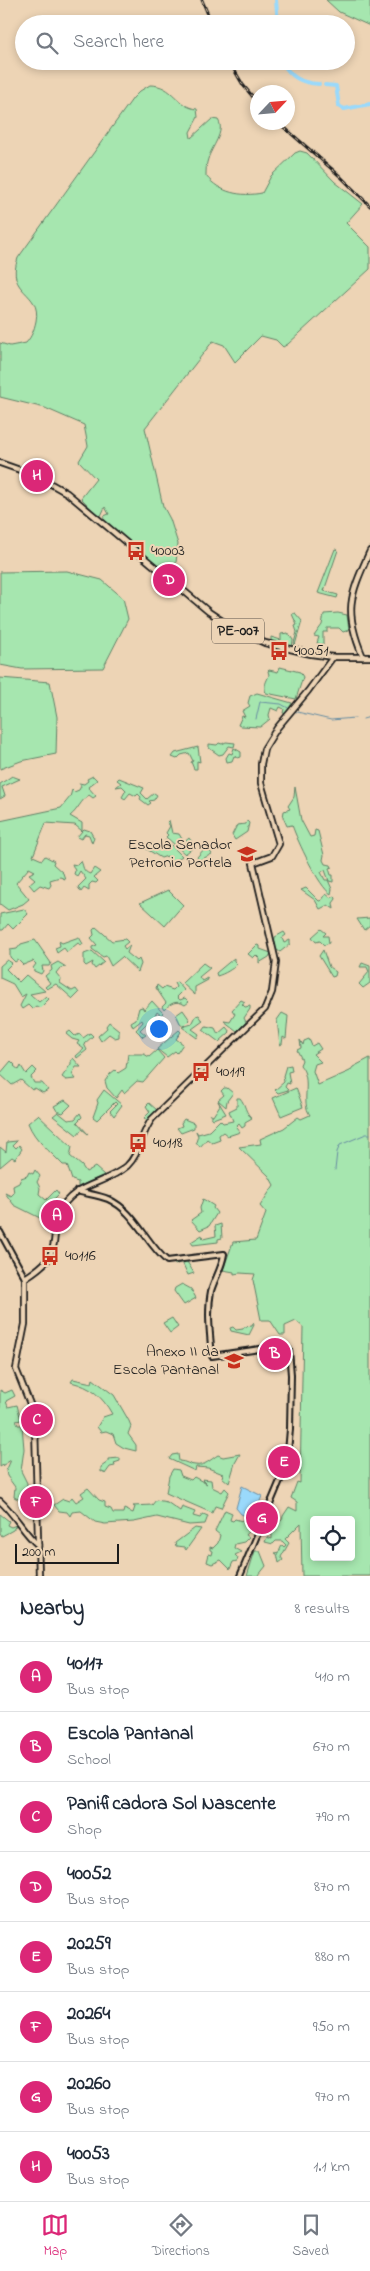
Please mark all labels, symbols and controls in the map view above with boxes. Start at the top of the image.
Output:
search box [15,15,355,70]
icon: search [33,29,61,57]
text: Search here [73,29,164,56]
north arrow [250,85,295,130]
pin: H [21,457,53,495]
place label: 40003 [151,539,185,563]
bus stop icon: 40003 [125,540,147,562]
pin: D [153,561,185,599]
road number: PE-007 [212,618,264,644]
place label: 40051 [294,639,329,663]
bus stop icon: 40051 [268,640,290,662]
place label: Escola Senador Petronio Portela [128,833,232,875]
school or university icon: Escola Senador Petronio Portela [236,843,258,865]
your location [146,1016,172,1042]
place label: 40119 [216,1060,245,1084]
bus stop icon: 40119 [190,1061,212,1083]
place label: 40118 [153,1131,183,1155]
bus stop icon: 40118 [127,1132,149,1154]
pin: A [41,1197,73,1235]
place label: 40116 [65,1244,96,1268]
bus stop icon: 40116 [39,1245,61,1267]
pin: B [259,1335,291,1373]
place label: Anexo II da Escola Pantanal [113,1340,219,1382]
school or university icon: Anexo II da Escola Pantanal [223,1350,245,1372]
pin: C [21,1401,53,1439]
pin: E [268,1443,300,1481]
pin: F [20,1483,52,1521]
pin: G [246,1499,278,1537]
map controls [310,1516,355,1561]
button: locate [310,1516,355,1561]
scale bar [15,1541,119,1564]
text: 200 m [22,1542,55,1563]
text: Nearby [20,1594,84,1624]
text: 8 results [294,1597,350,1621]
text: 40117 [67,1651,103,1678]
text: A [31,1665,41,1689]
text: 410 m [315,1665,350,1689]
text: Bus stop [67,1678,130,1702]
text: Escola Pantanal [67,1721,193,1748]
text: B [31,1735,41,1759]
text: 670 m [313,1735,350,1759]
text: School [67,1748,111,1772]
text: Panificadora Sol Nascente [67,1791,276,1818]
text: C [32,1805,40,1829]
text: 790 m [315,1805,350,1829]
text: Shop [67,1818,102,1842]
text: 40052 [67,1861,112,1888]
text: D [30,1875,42,1899]
text: 870 m [314,1875,350,1899]
text: Bus stop [67,1888,130,1912]
text: 20259 [67,1931,111,1958]
text: E [31,1945,41,1969]
text: 880 m [315,1945,350,1969]
text: Bus stop [67,1958,130,1982]
text: 20264 [67,2001,110,2028]
text: F [31,2015,41,2039]
text: 950 m [313,2015,350,2039]
text: Bus stop [67,2028,130,2052]
text: 20260 [67,2071,111,2098]
text: G [31,2085,41,2109]
text: 970 m [315,2085,350,2109]
text: Bus stop [67,2098,130,2122]
text: 40053 [67,2141,110,2168]
text: H [31,2155,41,2179]
text: 1.1 km [313,2155,350,2179]
text: Bus stop [67,2168,130,2192]
tab: Map [41,2211,69,2262]
tab: Directions [152,2211,210,2262]
tab: Saved [292,2211,329,2262]

